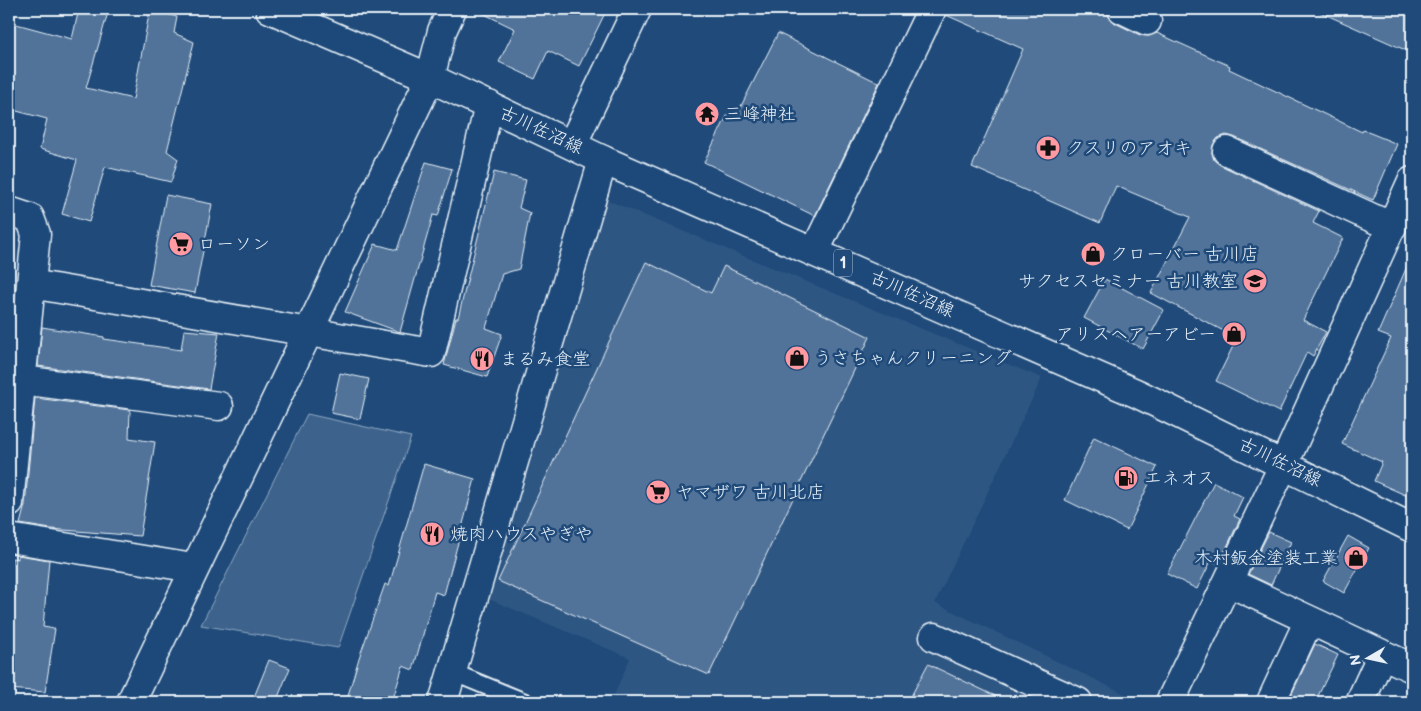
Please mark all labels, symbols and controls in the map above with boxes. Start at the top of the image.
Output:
street label: 古川佐沼線 [496,101,586,159]
temple icon: 三峰神社 [694,101,720,127]
place label: 三峰神社 [724,104,796,125]
pharmacy icon: クスリのアオキ [1035,135,1061,161]
place label: クスリのアオキ [1066,138,1192,159]
supermarket icon: ローソン [168,231,194,257]
place label: ローソン [198,234,270,255]
shop icon: クローバー 古川店 [1080,241,1106,267]
place label: クローバー 古川店 [1110,244,1259,265]
road number: 1 [834,250,852,276]
street label: 古川佐沼線 [867,266,957,322]
school or university icon: サクセスセミナー 古川教室 [1242,268,1268,294]
place label: サクセスセミナー 古川教室 [1018,271,1238,292]
shop icon: アリスヘアーアビー [1221,321,1247,347]
place label: アリスヘアーアビー [1056,324,1216,345]
shop icon: うさちゃんクリーニング [784,345,810,371]
restaurant icon: まるみ食堂 [469,346,495,372]
place label: うさちゃんクリーニング [814,348,1012,369]
place label: まるみ食堂 [500,349,590,370]
street label: 古川佐沼線 [1235,433,1325,491]
fuel station icon: エネオス [1113,465,1139,491]
place label: エネオス [1144,468,1215,489]
supermarket icon: ヤマザワ 古川北店 [645,479,671,505]
place label: ヤマザワ 古川北店 [676,482,825,503]
restaurant icon: 焼肉ハウスやぎや [419,521,445,547]
place label: 焼肉ハウスやぎや [450,524,593,545]
shop icon: 木村鈑金塗装工業 [1343,545,1369,571]
place label: 木村鈑金塗装工業 [1194,548,1338,569]
north arrow [1344,634,1394,684]
text: N [1346,653,1365,666]

